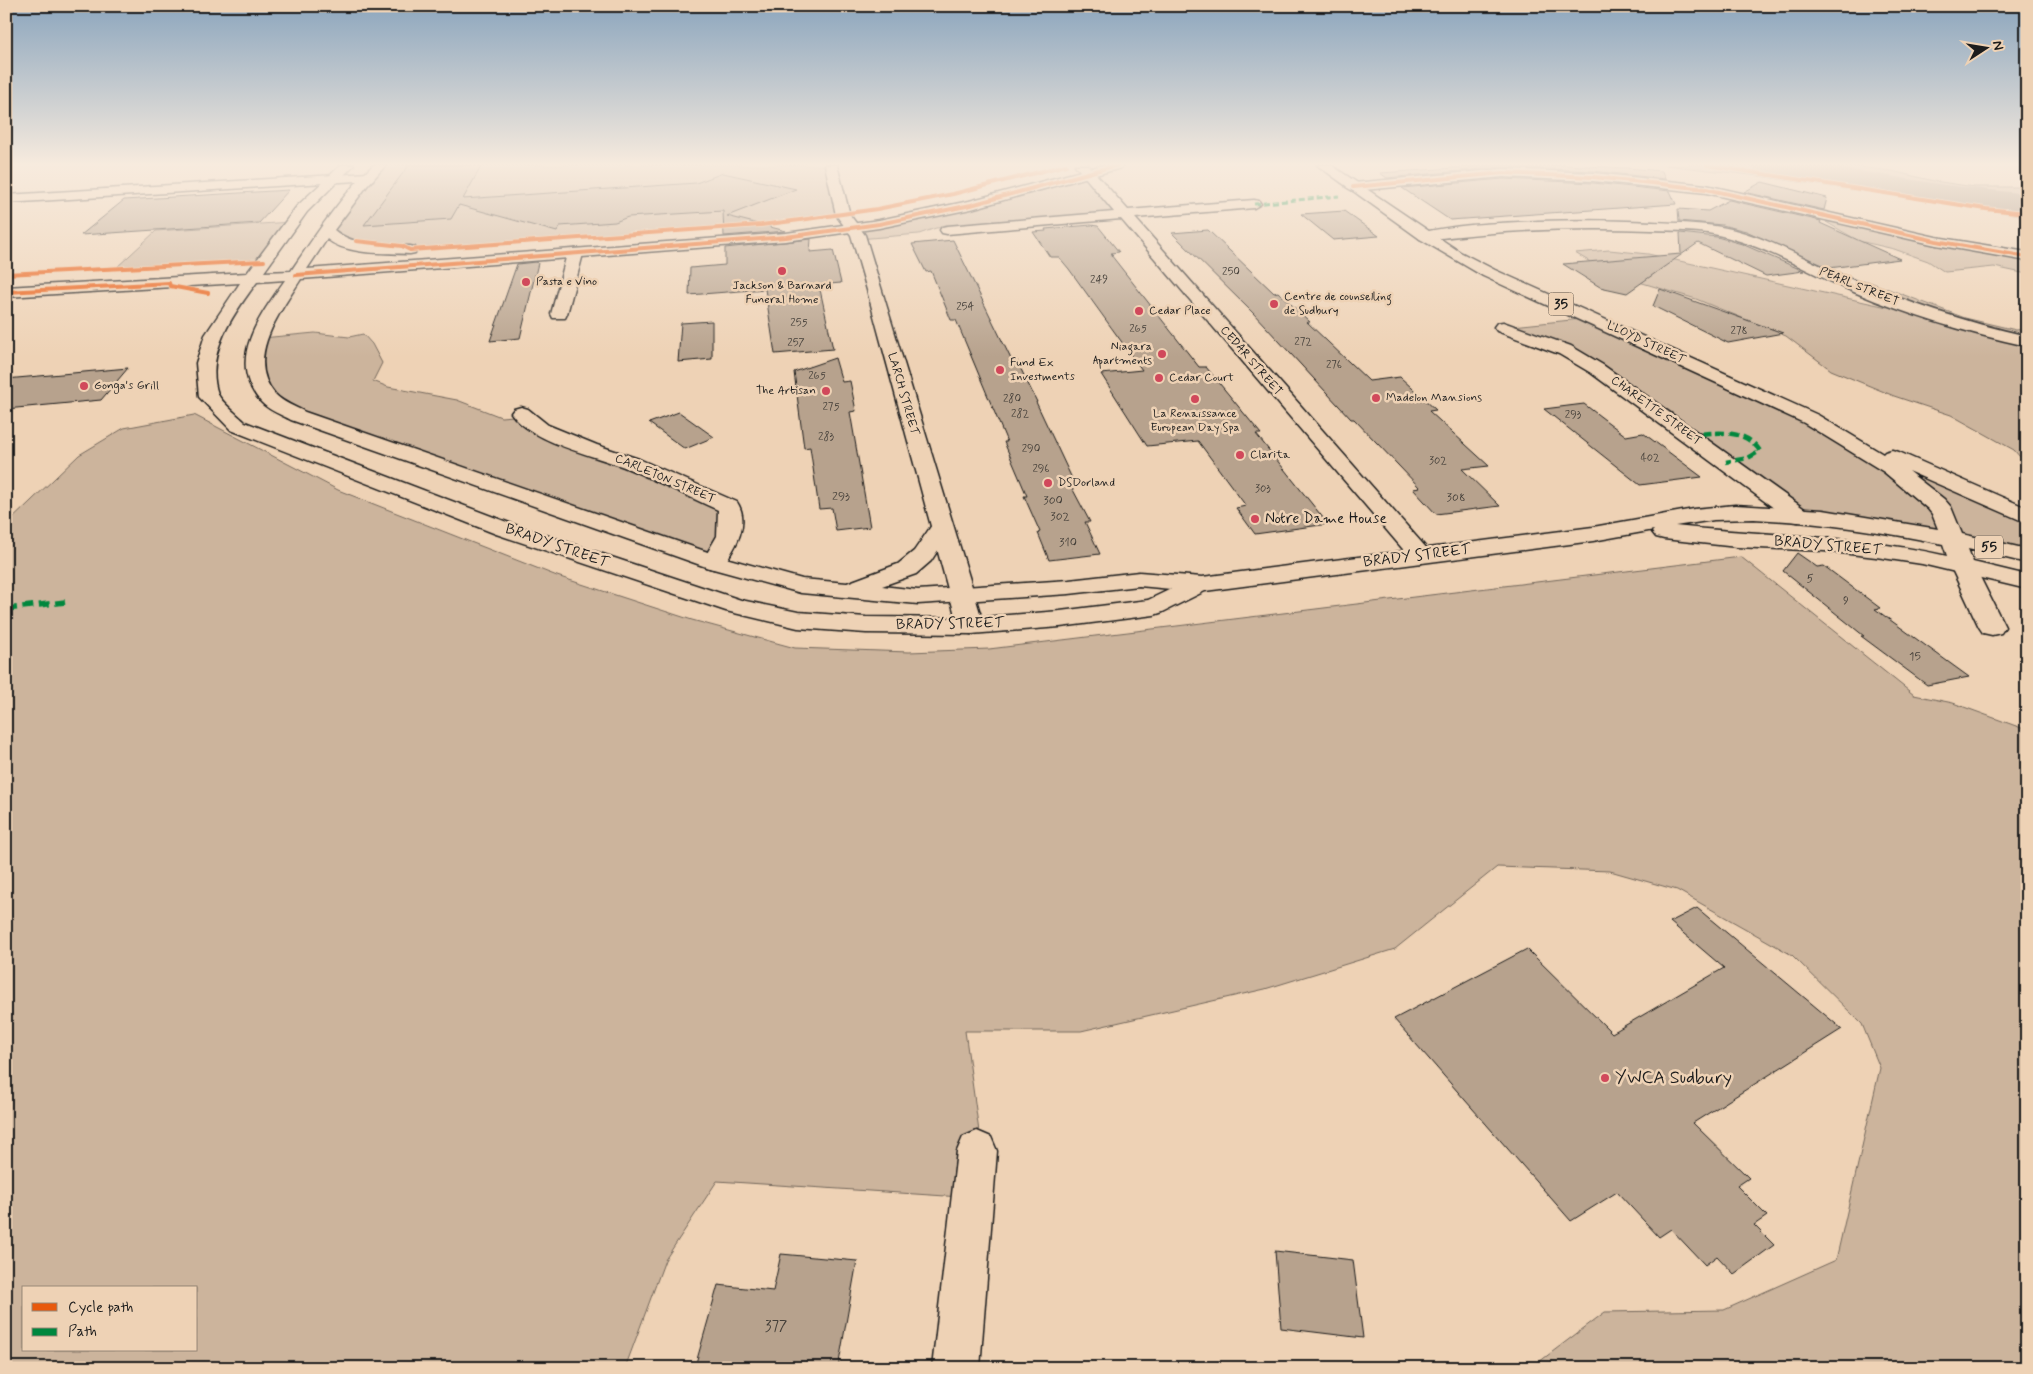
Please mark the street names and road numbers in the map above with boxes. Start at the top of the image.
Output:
street label: PEARL STREET [1817,264,1901,310]
road number: 35 [1548,292,1574,316]
street label: LLOYD STREET [1604,318,1689,368]
street label: CEDAR STREET [1216,323,1286,399]
street label: LARCH STREET [884,351,923,438]
street label: CHARETTE STREET [1607,373,1705,449]
street label: CARLETON STREET [612,451,718,507]
street label: BRADY STREET [503,519,612,573]
street label: BRADY STREET [1773,531,1884,561]
road number: 55 [1975,536,2003,558]
street label: BRADY STREET [1362,539,1473,573]
street label: BRADY STREET [896,613,1005,635]

